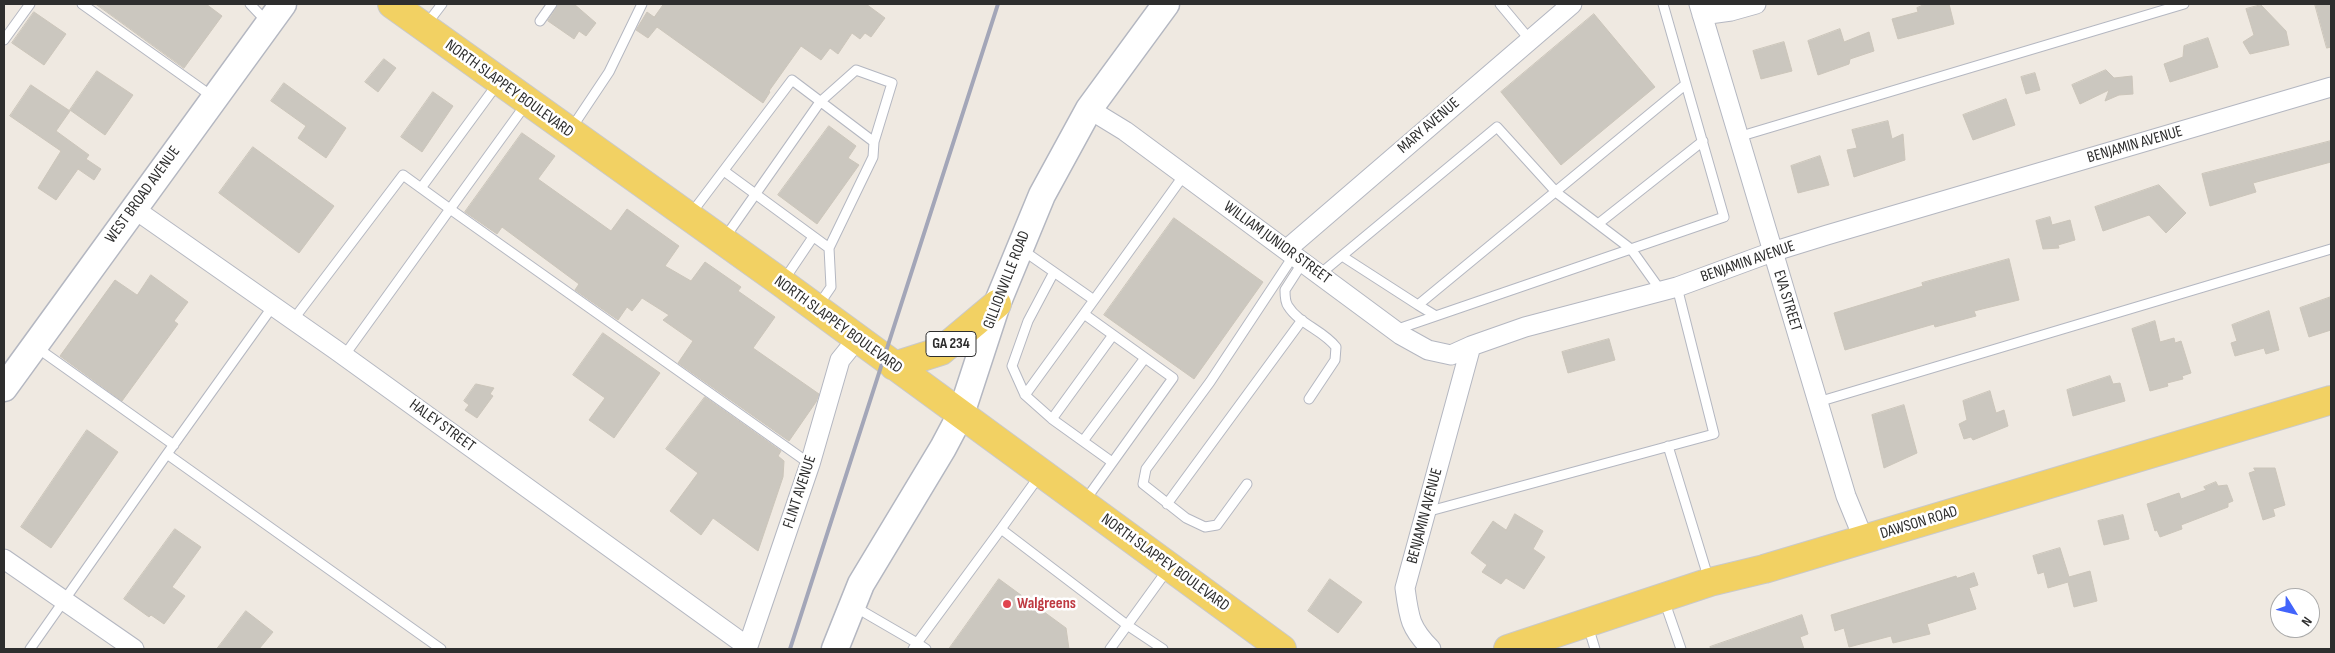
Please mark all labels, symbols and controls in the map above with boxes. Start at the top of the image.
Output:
street label: NORTH SLAPPEY BOULEVARD [441,36,577,142]
street label: MARY AVENUE [1394,94,1464,158]
street label: BENJAMIN AVENUE [2085,122,2185,168]
street label: WEST BROAD AVENUE [101,143,185,247]
street label: WILLIAM JUNIOR STREET [1219,198,1335,288]
street label: GILLIONVILLE ROAD [979,228,1035,332]
street label: BENJAMIN AVENUE [1698,237,1798,287]
street label: EVA STREET [1769,268,1805,334]
street label: NORTH SLAPPEY BOULEVARD [770,272,906,378]
road number: GA 234 [926,332,976,356]
street label: HALEY STREET [405,396,479,456]
street label: FLINT AVENUE [779,453,821,531]
street label: BENJAMIN AVENUE [1403,466,1447,566]
street label: DAWSON ROAD [1878,502,1960,544]
street label: NORTH SLAPPEY BOULEVARD [1097,510,1233,616]
north arrow [2270,588,2320,638]
place label: Walgreens [1017,594,1076,614]
marker: Walgreens [1001,598,1013,610]
text: N [2298,613,2316,630]

